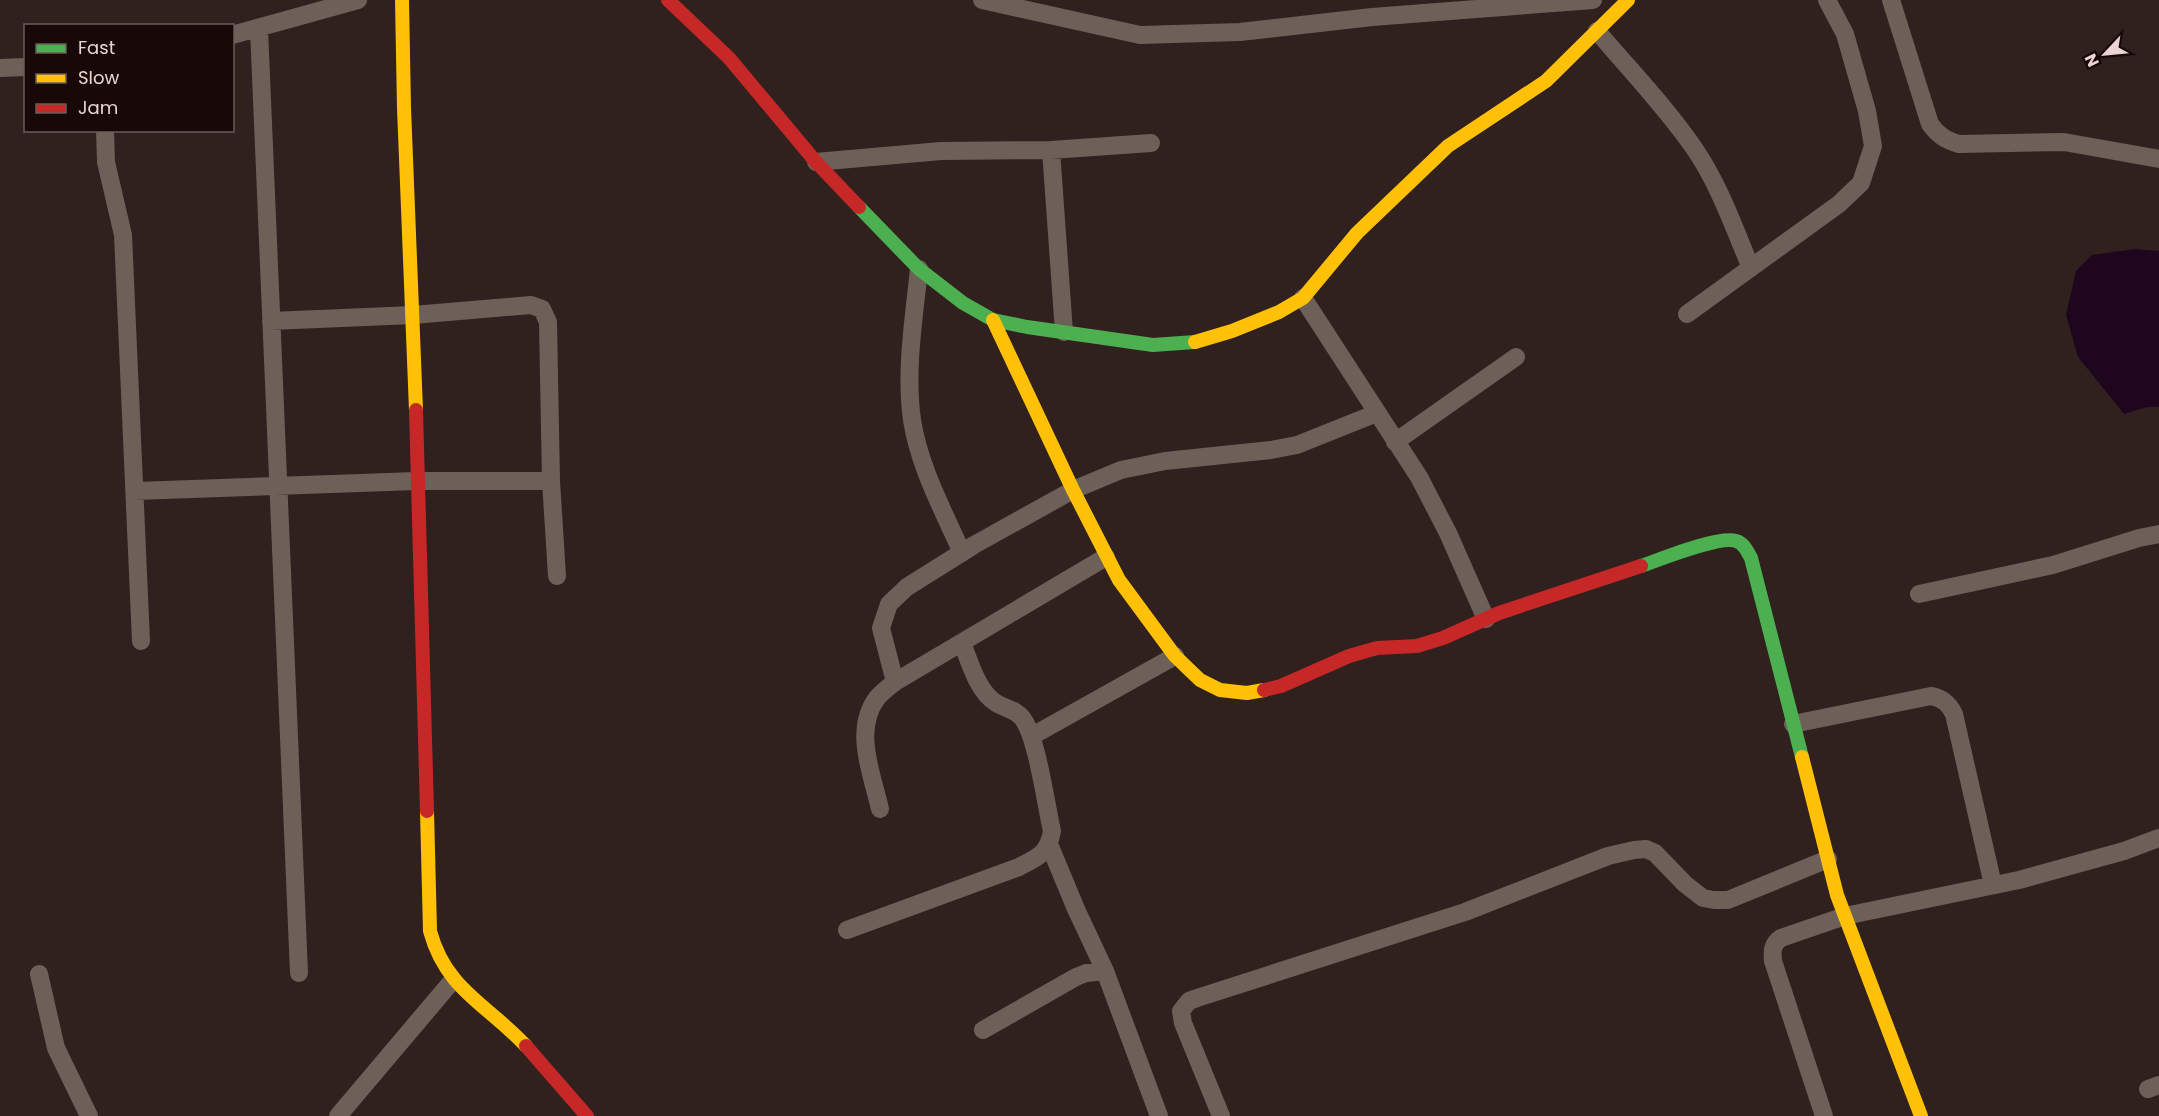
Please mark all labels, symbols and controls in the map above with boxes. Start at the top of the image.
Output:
legend [24,24,234,132]
north arrow [2075,24,2135,84]
text: Fast [78,35,115,60]
text: N [2079,50,2105,71]
text: Slow [78,65,120,90]
text: Jam [78,95,118,120]

